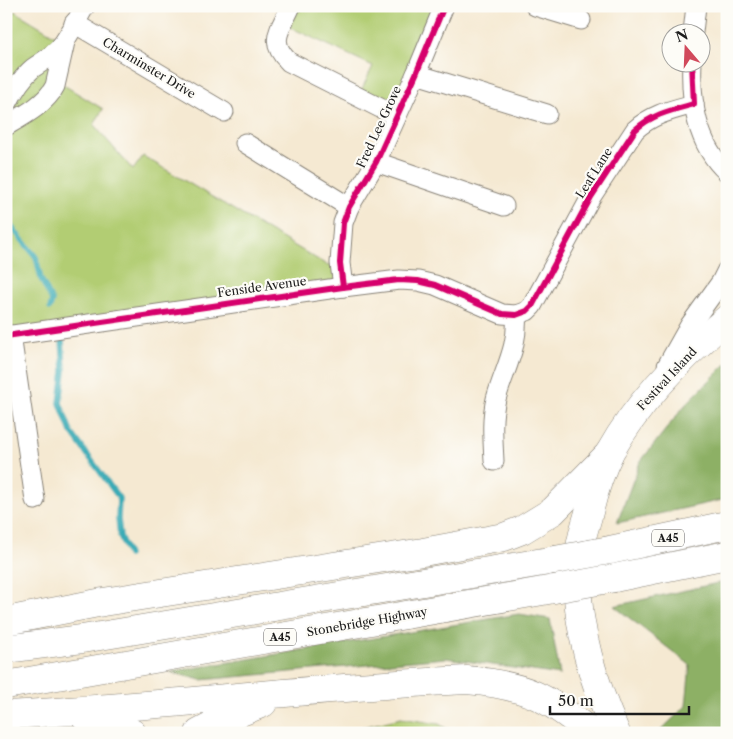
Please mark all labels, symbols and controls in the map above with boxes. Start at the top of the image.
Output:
north arrow [660,22,710,72]
text: N [673,25,690,46]
street label: Charminster Drive [100,34,199,101]
street label: Fred Lee Grove [353,83,404,170]
street label: Leaf Lane [572,144,615,201]
street label: Fenside Avenue [216,273,308,300]
street label: Festival Island [634,344,700,413]
road number: A45 [652,530,684,546]
street label: Stonebridge Highway [305,603,429,640]
road number: A45 [264,628,296,646]
scale bar [550,684,689,716]
text: 50 m [558,691,594,710]

